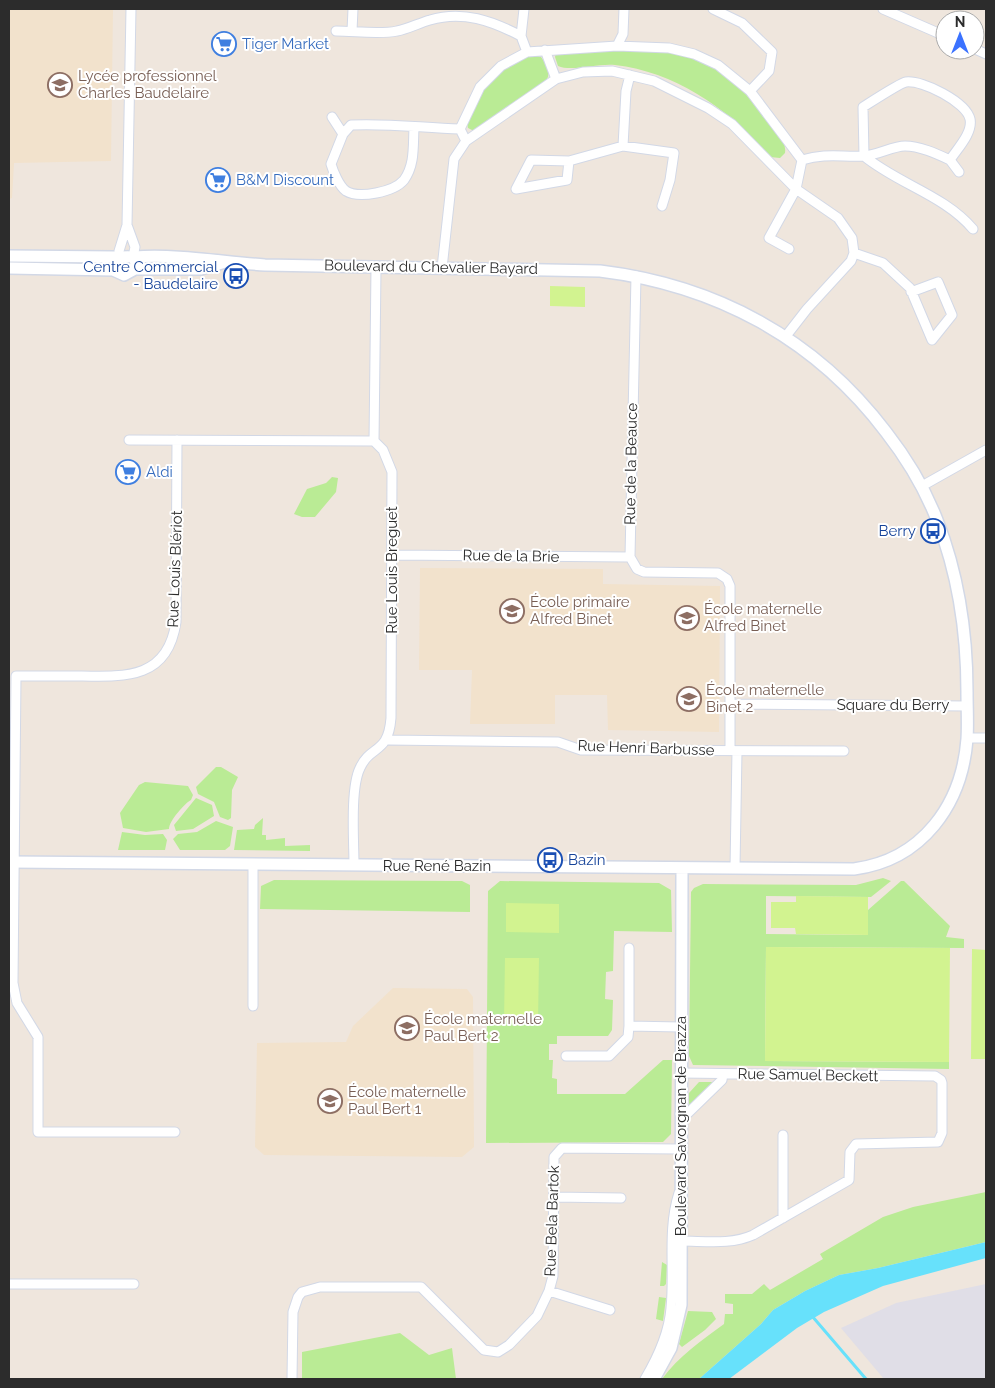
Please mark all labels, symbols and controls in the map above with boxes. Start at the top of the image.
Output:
north arrow [935,10,985,60]
text: N [955,14,965,30]
supermarket icon: Tiger Market [211,31,237,57]
place label: Tiger Market [242,35,329,53]
place label: Lycée professionnel Charles Baudelaire [78,67,218,102]
school or university icon: Lycée professionnel Charles Baudelaire [47,72,73,98]
supermarket icon: B&M Discount [205,167,231,193]
place label: B&M Discount [236,171,334,189]
street label: Boulevard du Chevalier Bayard [324,256,538,278]
place label: Centre Commercial - Baudelaire [83,258,219,293]
bus stop icon: Centre Commercial - Baudelaire [223,263,249,289]
street label: Rue de la Beauce [621,403,641,525]
supermarket icon: Aldi [115,459,141,485]
place label: Aldi [146,463,173,481]
street label: Rue Louis Breguet [383,506,401,634]
street label: Rue Louis Blériot [164,510,186,628]
bus stop icon: Berry [920,518,946,544]
place label: Berry [879,522,916,540]
street label: Rue de la Brie [463,546,560,566]
place label: École primaire Alfred Binet [530,593,630,628]
school or university icon: École primaire Alfred Binet [499,598,525,624]
place label: École maternelle Alfred Binet [704,600,822,635]
school or university icon: École maternelle Alfred Binet [674,605,700,631]
place label: École maternelle Binet 2 [706,681,824,716]
school or university icon: École maternelle Binet 2 [676,686,702,712]
street label: Square du Berry [837,696,949,714]
street label: Rue Henri Barbusse [577,737,715,759]
bus stop icon: Bazin [537,847,563,873]
place label: Bazin [568,851,606,869]
street label: Rue René Bazin [383,857,491,875]
place label: École maternelle Paul Bert 2 [424,1010,542,1045]
school or university icon: École maternelle Paul Bert 2 [394,1015,420,1041]
street label: Boulevard Savorgnan de Brazza [672,1016,690,1236]
street label: Rue Samuel Beckett [737,1065,879,1085]
place label: École maternelle Paul Bert 1 [348,1083,466,1118]
school or university icon: École maternelle Paul Bert 1 [317,1088,343,1114]
street label: Rue Bela Bartok [541,1165,563,1277]

